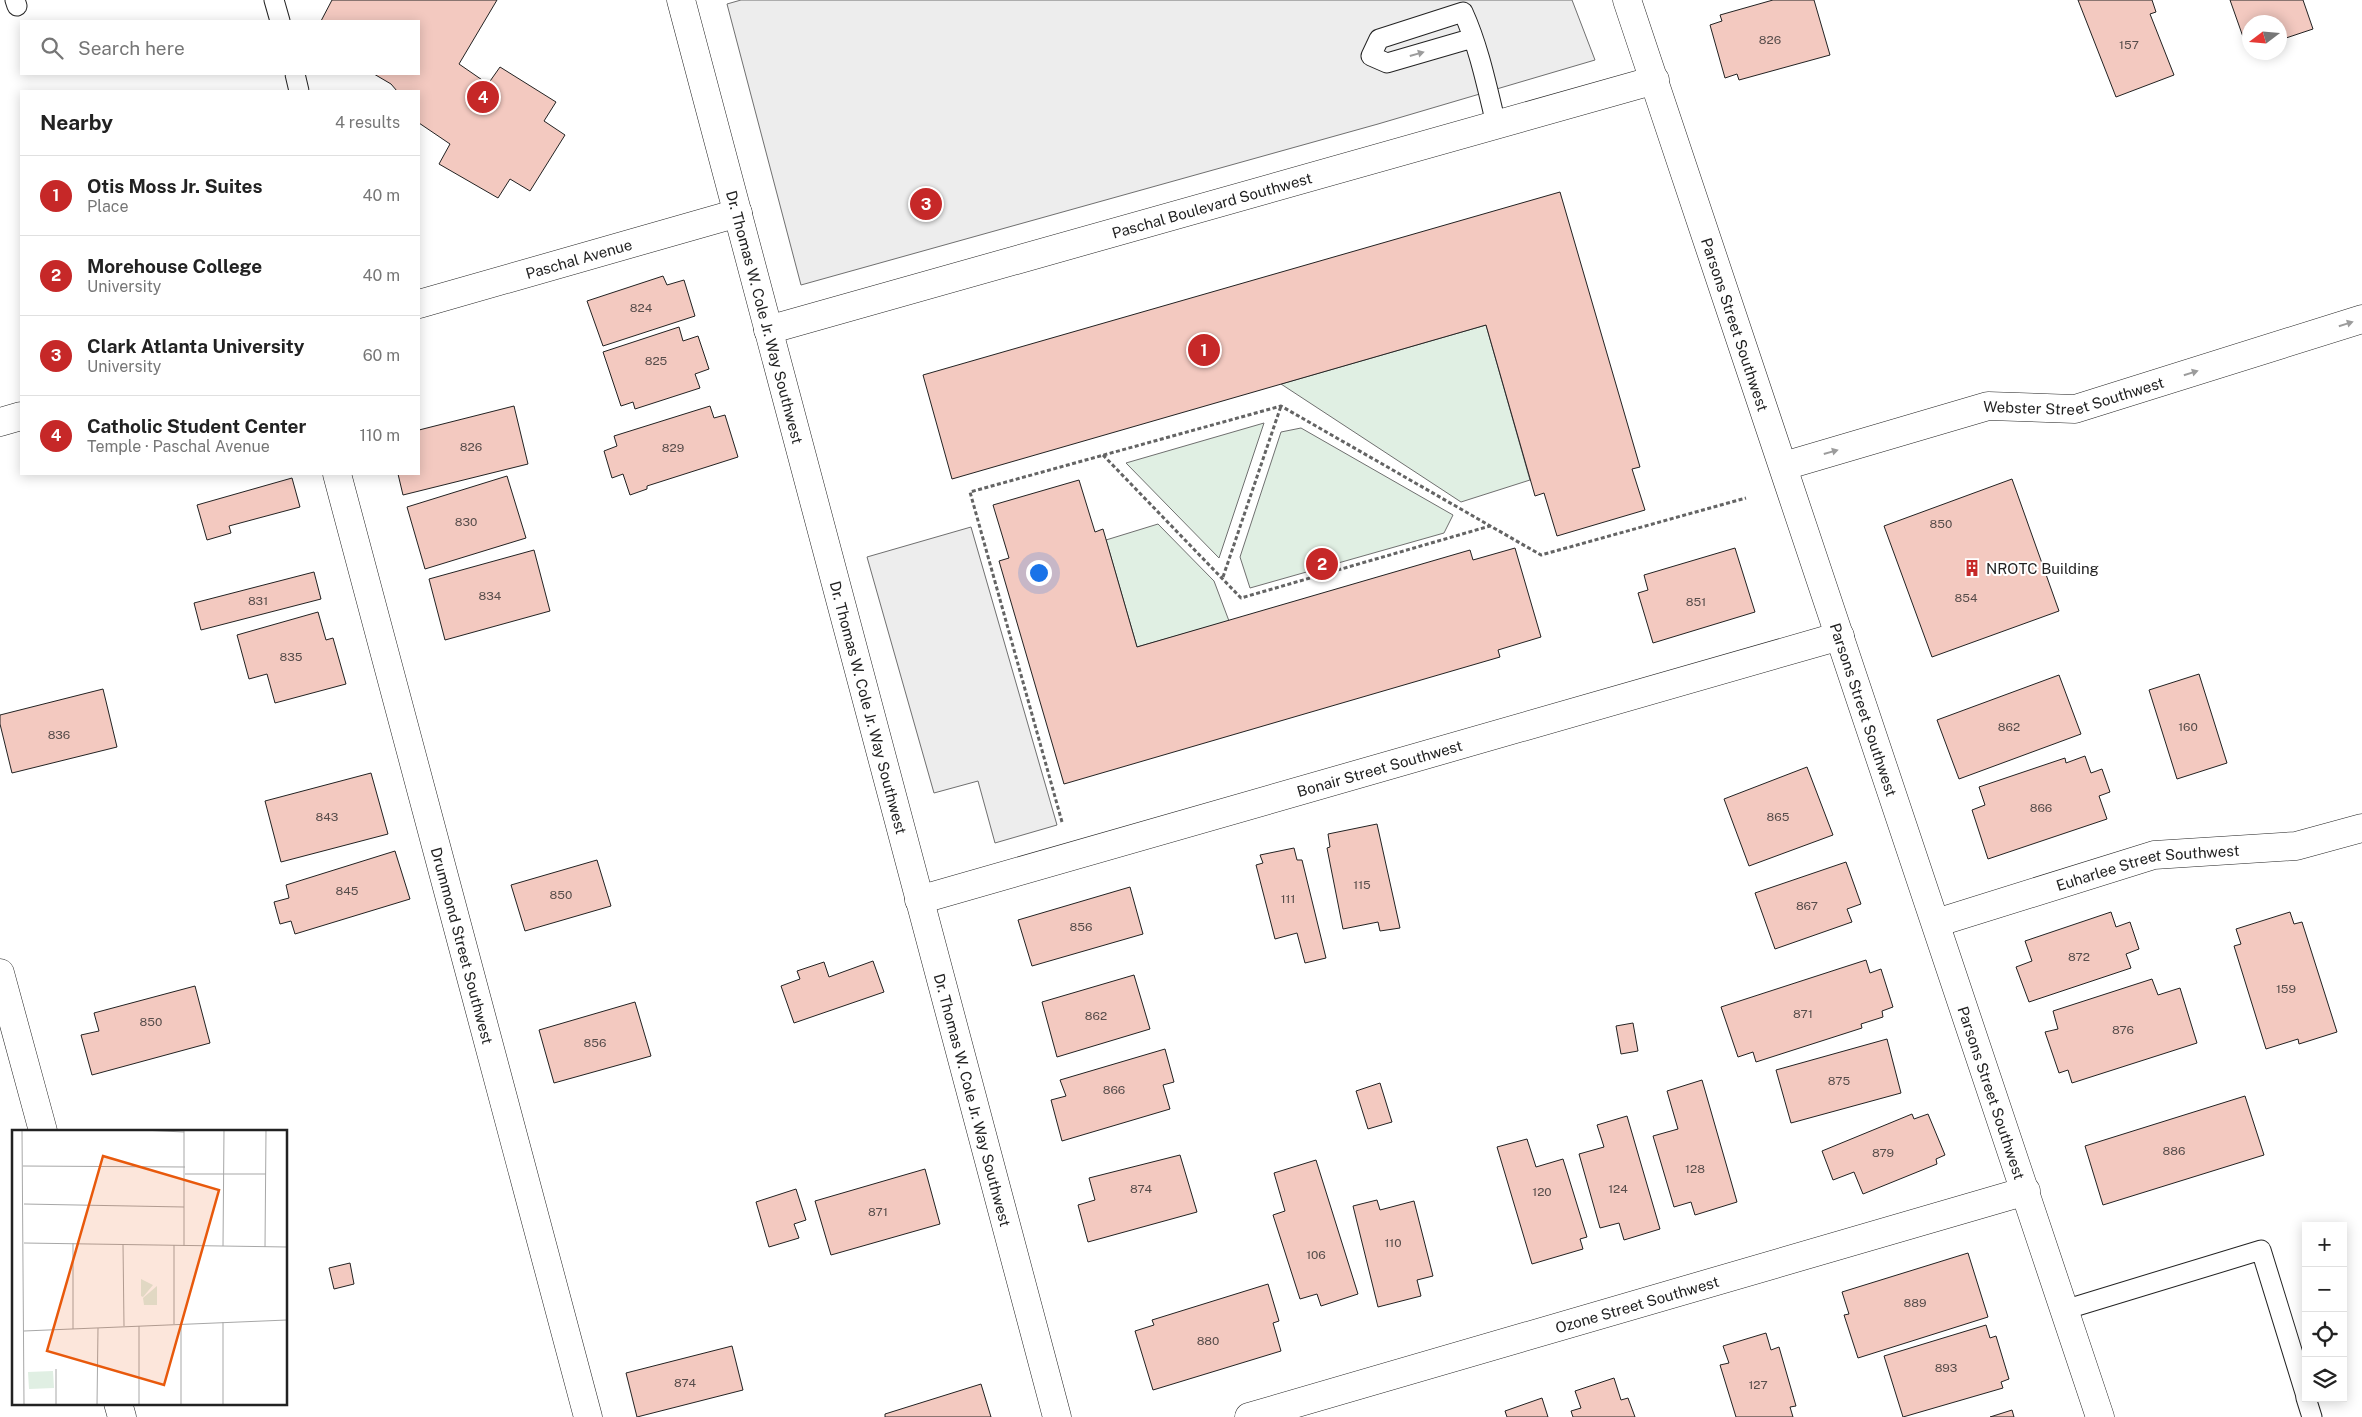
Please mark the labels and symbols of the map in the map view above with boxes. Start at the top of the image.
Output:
north arrow [2242,15,2287,60]
house number: 826 [1759,33,1781,47]
house number: 157 [2119,38,2139,52]
one-way arrow [1409,50,1424,58]
pin: 4 [467,78,499,116]
street label: Paschal Boulevard Southwest [1110,169,1314,241]
pin: 3 [910,185,942,223]
street label: Dr. Thomas W. Cole Jr. Way Southwest [723,189,807,446]
street label: Paschal Avenue [523,235,634,282]
street label: Parsons Street Southwest [1698,236,1772,413]
house number: 824 [630,301,653,315]
one-way arrow [2338,319,2353,327]
pin: 1 [1188,331,1220,369]
house number: 825 [645,354,668,368]
one-way arrow [2183,368,2198,376]
street label: Webster Street Southwest [1983,373,2166,417]
house number: 826 [460,440,482,454]
house number: 829 [662,441,684,455]
one-way arrow [1823,447,1838,455]
house number: 830 [455,515,477,529]
house number: 850 [1930,517,1952,531]
pin: 2 [1306,545,1338,583]
building icon: NROTC Building [1962,558,1982,578]
your location [1026,560,1052,586]
place label: NROTC Building [1986,560,2099,577]
street label: Dr. Thomas W. Cole Jr. Way Southwest [827,579,910,836]
house number: 834 [479,589,502,603]
house number: 854 [1955,591,1978,605]
house number: 831 [248,594,268,608]
house number: 851 [1686,595,1706,609]
street label: Parsons Street Southwest [1827,621,1901,799]
house number: 835 [280,650,303,664]
house number: 862 [1998,720,2020,734]
house number: 160 [2178,720,2198,734]
house number: 836 [48,728,70,742]
street label: Bonair Street Southwest [1295,736,1464,800]
house number: 866 [2030,801,2052,815]
house number: 843 [316,810,338,824]
house number: 865 [1767,810,1790,824]
street label: Euharlee Street Southwest [2054,841,2240,894]
street label: Drummond Street Southwest [428,845,497,1046]
house number: 115 [1353,878,1371,892]
house number: 845 [336,884,359,898]
house number: 850 [550,888,572,902]
house number: 111 [1281,892,1295,906]
house number: 867 [1796,899,1818,913]
house number: 856 [1070,920,1092,934]
house number: 872 [2068,950,2090,964]
street label: Dr. Thomas W. Cole Jr. Way Southwest [931,972,1015,1228]
house number: 159 [2276,982,2296,996]
street label: Parsons Street Southwest [1955,1004,2029,1182]
house number: 871 [1793,1007,1813,1021]
house number: 862 [1085,1009,1107,1023]
house number: 850 [140,1015,162,1029]
house number: 876 [2112,1023,2134,1037]
house number: 856 [584,1036,606,1050]
house number: 875 [1828,1074,1851,1088]
house number: 866 [1103,1083,1125,1097]
inset map [12,1130,288,1404]
house number: 886 [2163,1144,2185,1158]
house number: 879 [1872,1146,1894,1160]
house number: 128 [1685,1162,1705,1176]
house number: 874 [1130,1182,1152,1196]
house number: 124 [1608,1182,1628,1196]
house number: 120 [1532,1185,1552,1199]
house number: 871 [868,1205,888,1219]
house number: 110 [1384,1236,1402,1250]
house number: 106 [1306,1248,1326,1262]
street label: Ozone Street Southwest [1553,1272,1721,1336]
house number: 889 [1904,1296,1926,1310]
house number: 880 [1197,1334,1219,1348]
house number: 893 [1935,1361,1957,1375]
house number: 874 [674,1376,696,1390]
house number: 127 [1748,1378,1768,1392]

